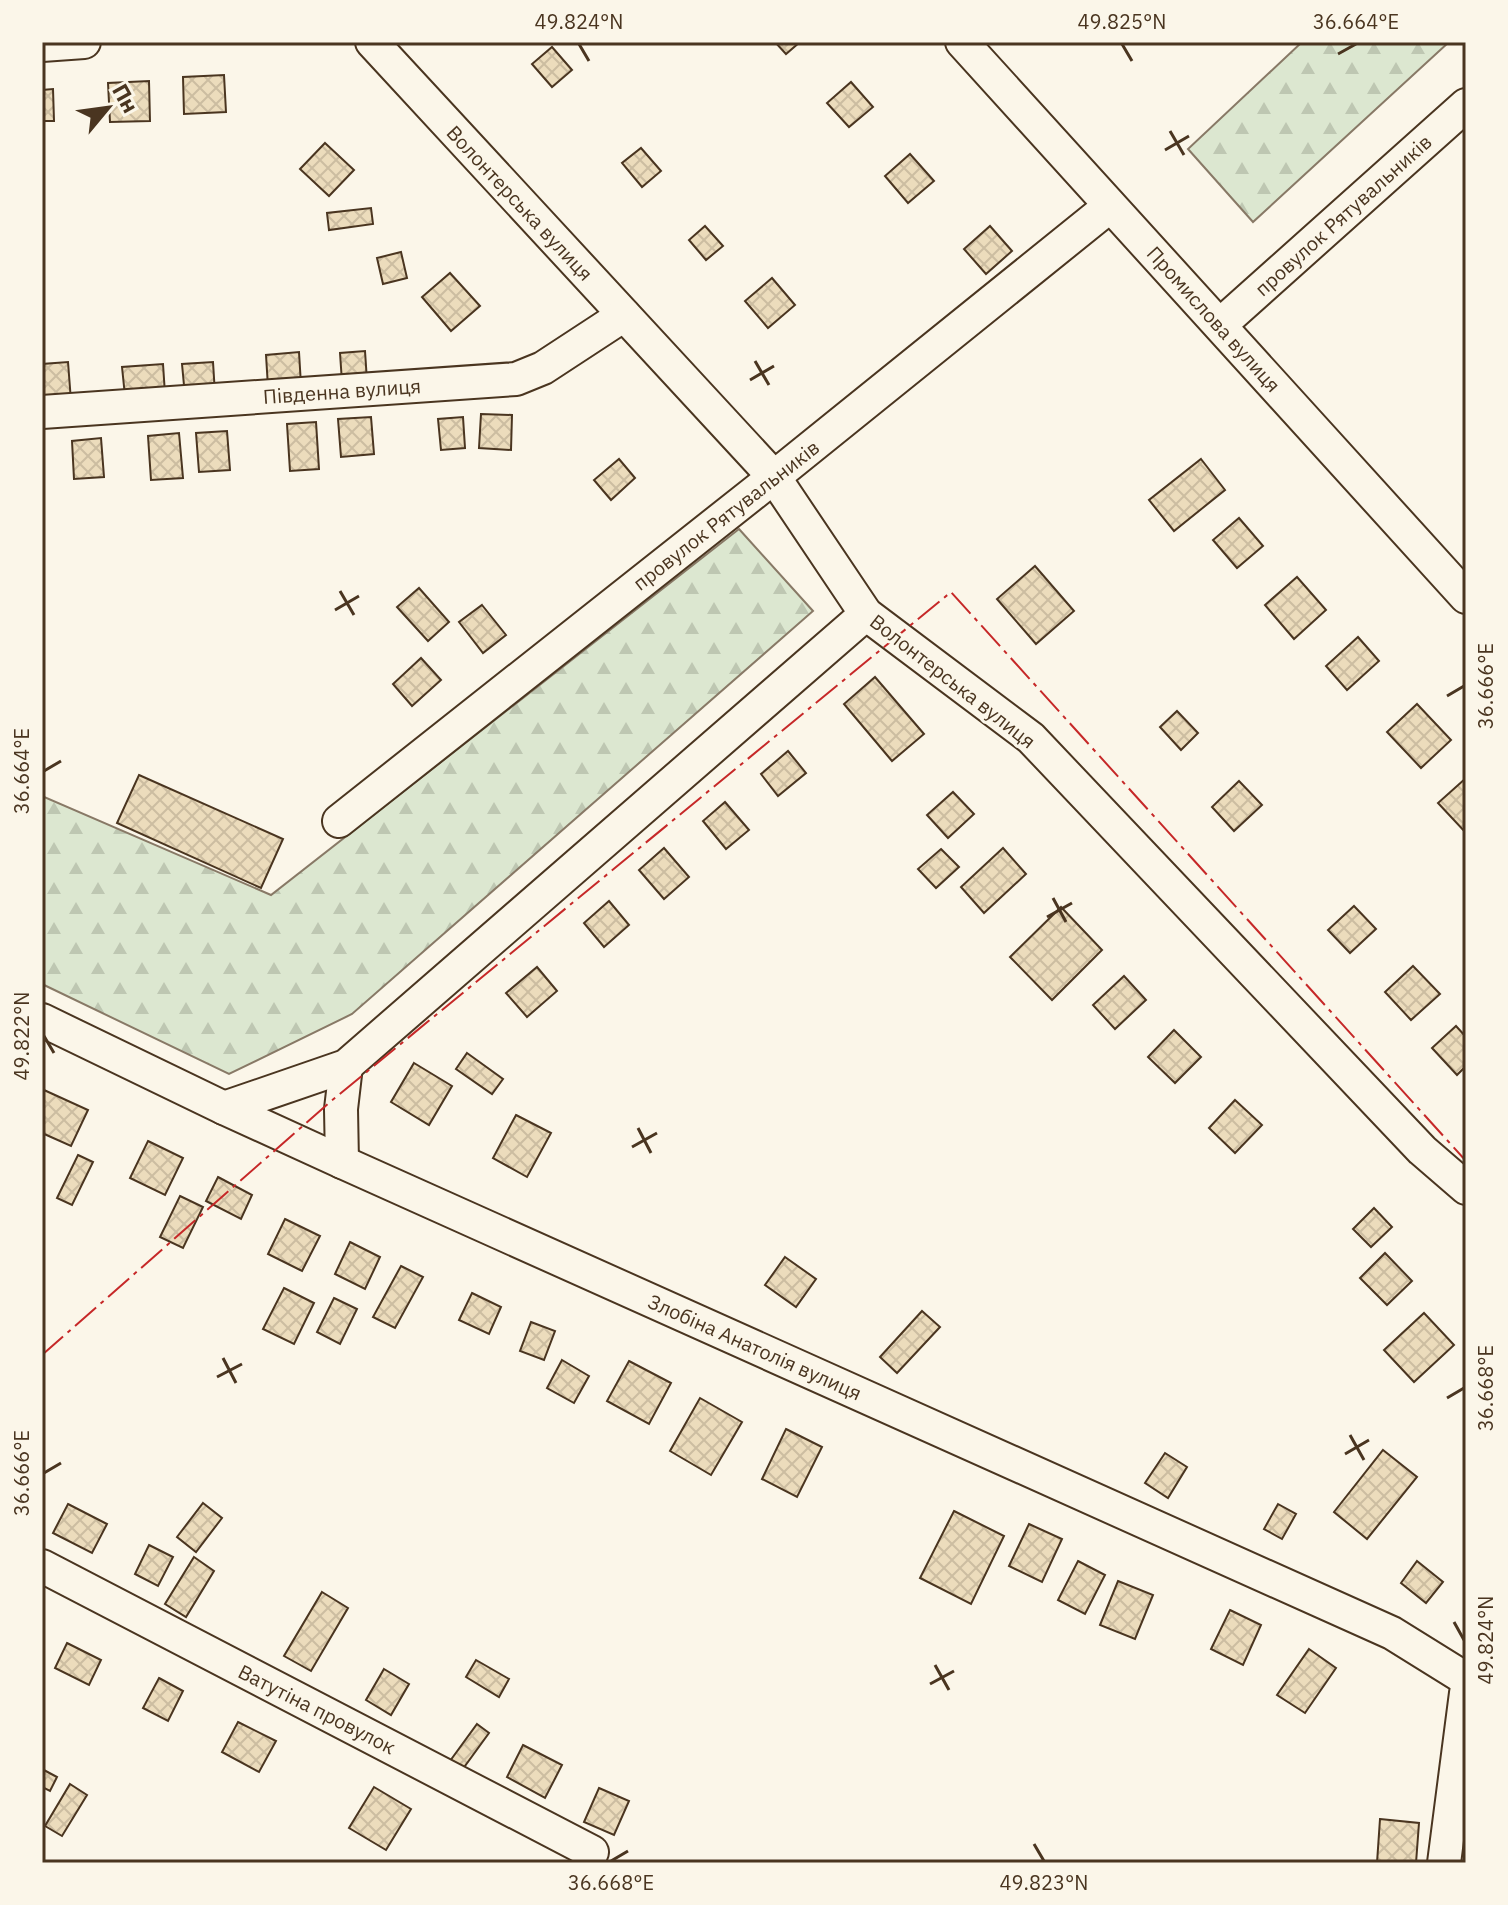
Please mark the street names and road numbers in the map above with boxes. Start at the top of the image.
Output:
street label: Волонтерська вулиця [441,119,599,287]
street label: провулок Рятувальників [1249,128,1437,302]
street label: Промислова вулиця [1141,240,1287,398]
street label: Південна вулиця [262,372,422,410]
street label: провулок Рятувальників [627,434,825,596]
street label: Волонтерська вулиця [865,608,1041,754]
street label: Злобіна Анатолія вулиця [644,1288,866,1406]
street label: Ватутіна провулок [234,1658,400,1760]

